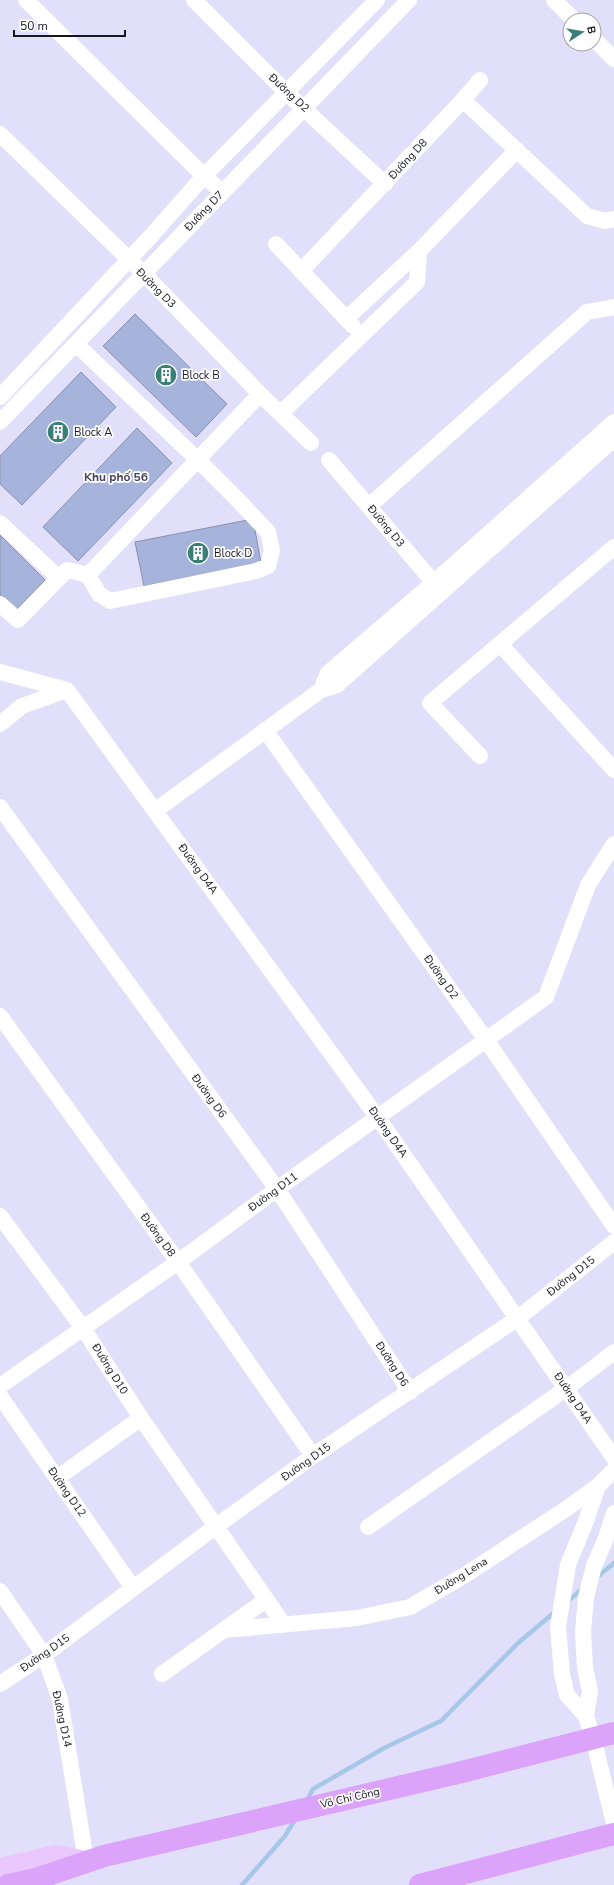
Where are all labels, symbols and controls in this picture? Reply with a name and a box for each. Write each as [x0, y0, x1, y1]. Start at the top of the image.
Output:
scale bar [14, 12, 125, 38]
north arrow [562, 12, 602, 52]
text: 50 m [20, 18, 48, 34]
text: B [583, 25, 599, 35]
street label: Đường D2 [265, 70, 313, 116]
street label: Đường D8 [385, 135, 431, 183]
street label: Đường D7 [180, 188, 227, 235]
street label: Đường D3 [132, 264, 179, 311]
building icon: Block B [153, 362, 179, 388]
place label: Block B [182, 368, 220, 383]
building icon: Block A [45, 419, 71, 445]
place label: Block A [74, 425, 112, 440]
district label: Khu phố 56 [84, 469, 148, 485]
street label: Đường D3 [363, 501, 408, 550]
building icon: Block D [185, 540, 211, 566]
place label: Block D [214, 546, 252, 561]
street label: Đường D4A [174, 840, 221, 897]
street label: Đường D2 [420, 951, 462, 1002]
street label: Đường D6 [187, 1070, 230, 1121]
street label: Đường D4A [364, 1103, 411, 1160]
street label: Đường D11 [245, 1169, 301, 1216]
street label: Đường D8 [136, 1209, 179, 1260]
street label: Đường D15 [543, 1252, 599, 1300]
street label: Đường D6 [371, 1338, 412, 1390]
street label: Đường D10 [88, 1340, 132, 1398]
street label: Đường D4A [550, 1369, 596, 1427]
street label: Đường D15 [277, 1439, 334, 1485]
street label: Đường D12 [44, 1463, 90, 1520]
street label: Đường Lena [431, 1554, 490, 1599]
street label: Đường D15 [16, 1630, 73, 1676]
street label: Đường D14 [48, 1688, 75, 1749]
street label: Võ Chí Công [318, 1784, 381, 1812]

